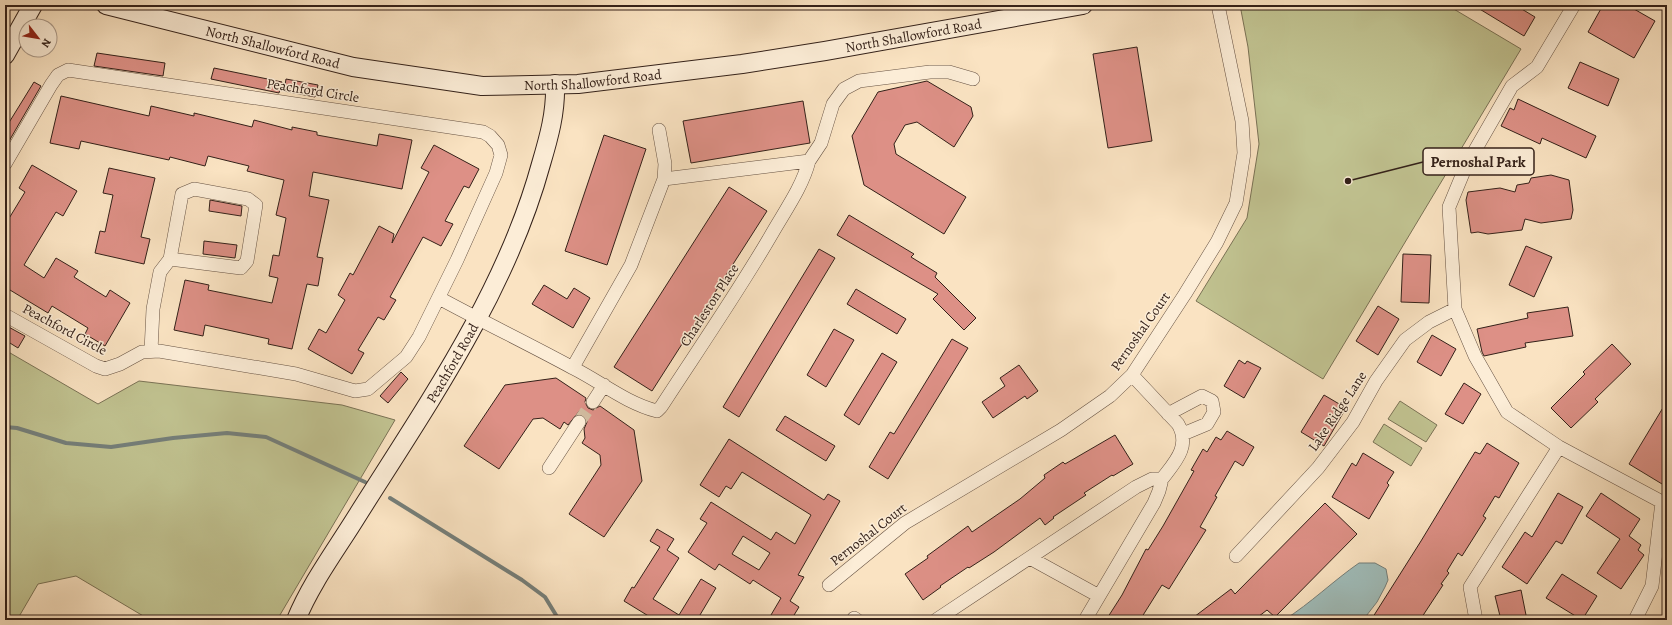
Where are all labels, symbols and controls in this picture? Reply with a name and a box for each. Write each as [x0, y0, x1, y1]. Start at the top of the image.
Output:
street label: North Shallowford Road [844, 14, 983, 57]
north arrow [18, 18, 58, 58]
street label: North Shallowford Road [204, 21, 342, 73]
text: N [38, 36, 55, 50]
street label: North Shallowford Road [524, 65, 663, 95]
street label: Peachford Circle [265, 74, 361, 107]
callout: Pernoshal Park [1423, 148, 1534, 175]
text: Pernoshal Park [1431, 152, 1526, 172]
street label: Charleston Place [676, 260, 743, 350]
street label: Pernoshal Court [1106, 288, 1175, 374]
street label: Peachford Circle [19, 299, 110, 360]
street label: Peachford Road [422, 319, 483, 407]
street label: Lake Ridge Lane [1304, 367, 1371, 455]
street label: Pernoshal Court [826, 498, 911, 570]

